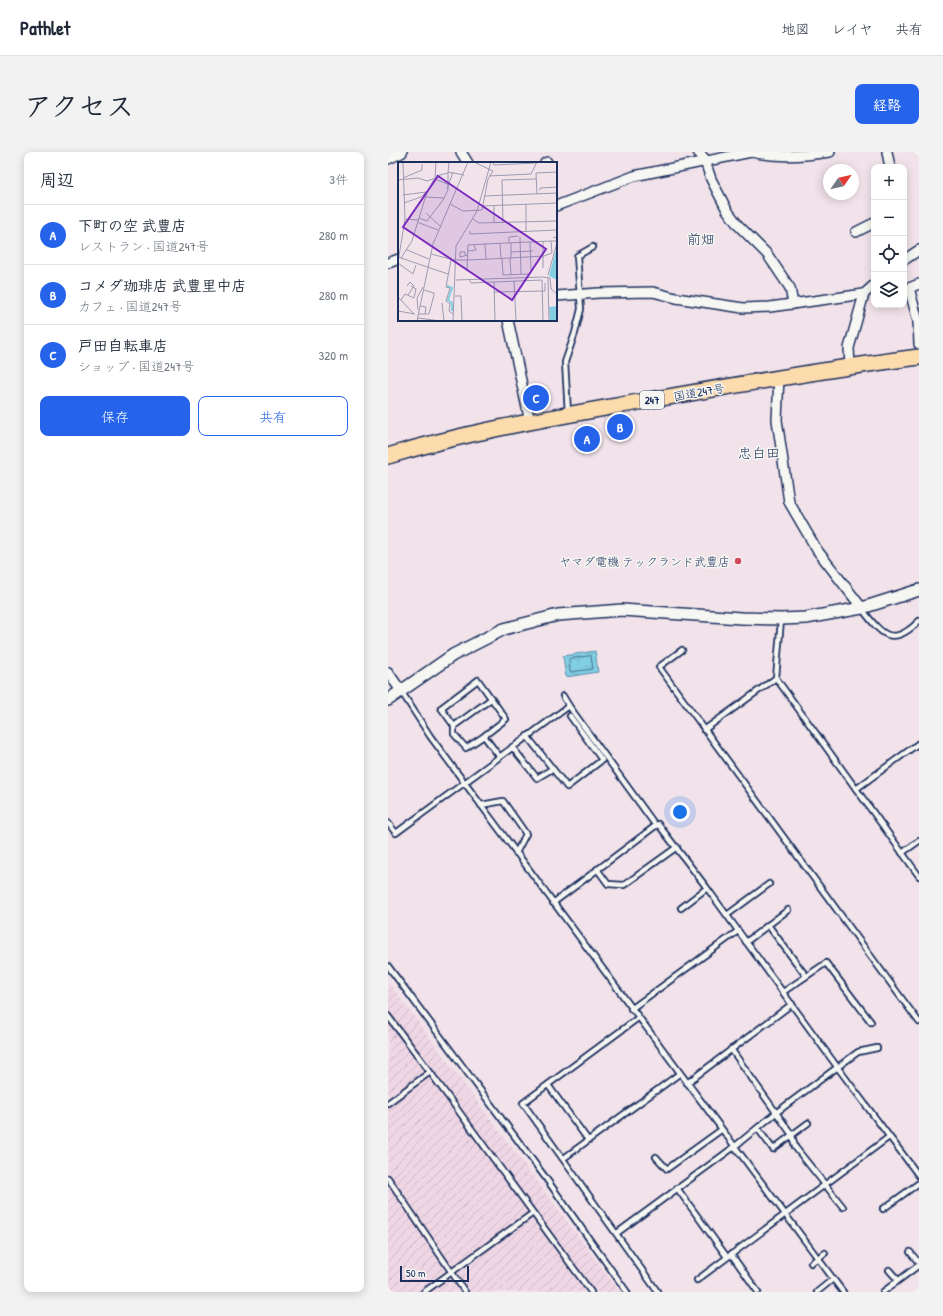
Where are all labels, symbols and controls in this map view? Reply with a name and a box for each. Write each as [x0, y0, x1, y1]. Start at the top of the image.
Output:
text: Pathlet [20, 15, 70, 41]
text: 地図 [782, 19, 810, 38]
text: レイヤ [832, 19, 873, 38]
text: 共有 [895, 19, 923, 38]
button: 経路 [855, 84, 919, 124]
text: アクセス [24, 87, 134, 125]
inset map [398, 162, 557, 321]
north arrow [823, 164, 859, 200]
map controls [871, 164, 907, 308]
button: + [871, 164, 907, 200]
text: 周辺 [40, 168, 74, 191]
text: 3件 [329, 170, 348, 188]
button: − [871, 200, 907, 236]
text: 下町の空 武豊店 [78, 215, 186, 236]
text: A [50, 226, 56, 244]
text: 280 m [319, 226, 348, 244]
district label: 前畑 [687, 229, 715, 248]
button: locate [871, 236, 907, 272]
text: レストラン · 国道247号 [78, 237, 209, 255]
button: layers [871, 272, 907, 308]
text: コメダ珈琲店 武豊里中店 [78, 275, 246, 296]
text: B [50, 286, 56, 304]
text: 280 m [319, 286, 348, 304]
text: カフェ · 国道247号 [78, 297, 182, 315]
text: 戸田自転車店 [78, 335, 168, 356]
text: C [49, 346, 57, 364]
text: 320 m [318, 346, 348, 364]
text: ショップ · 国道247号 [78, 357, 194, 375]
street label: 国道247号 [672, 379, 726, 405]
pin: C [523, 383, 549, 413]
road number: 247 [640, 391, 664, 409]
button: 保存 [40, 396, 190, 436]
button: 共有 [198, 396, 348, 436]
pin: B [607, 412, 633, 442]
pin: A [574, 424, 600, 454]
district label: 忠白田 [738, 443, 780, 462]
place label: ヤマダ電機 テックランド武豊店 [559, 553, 730, 570]
marker: ヤマダ電機 テックランド武豊店 [733, 556, 743, 566]
your location [670, 802, 690, 822]
scale bar [400, 1264, 469, 1283]
text: 50 m [406, 1266, 426, 1280]

